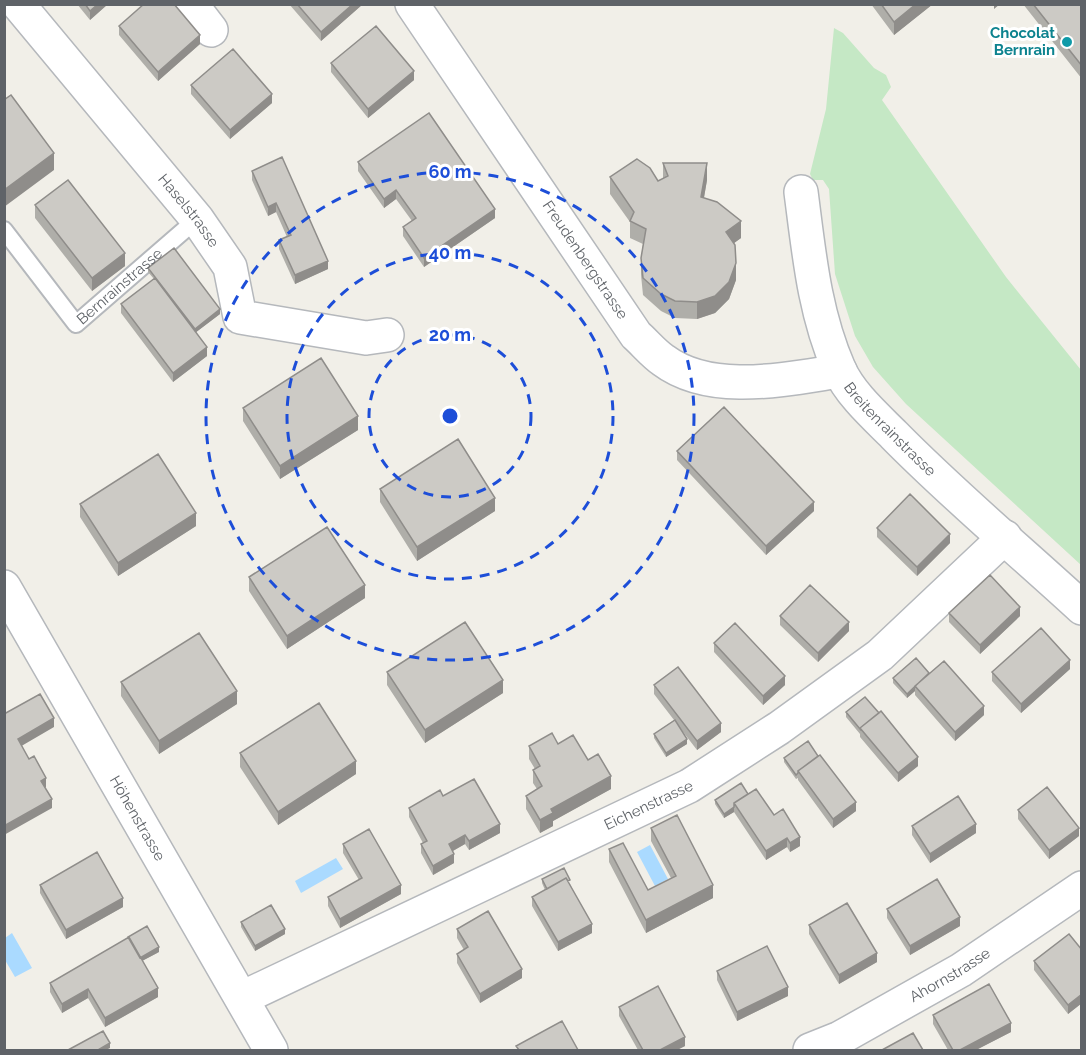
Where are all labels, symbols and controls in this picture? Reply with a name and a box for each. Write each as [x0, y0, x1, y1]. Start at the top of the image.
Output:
place label: Chocolat Bernrain [990, 24, 1055, 59]
marker: Chocolat Bernrain [1060, 35, 1074, 49]
text: 60 m [428, 161, 472, 182]
street label: Haselstrasse [154, 170, 223, 251]
street label: Freudenbergstrasse [539, 197, 632, 323]
text: 40 m [429, 242, 471, 263]
street label: Bernrainstrasse [73, 244, 166, 328]
text: 20 m [429, 324, 471, 345]
street label: Breitenrainstrasse [840, 379, 940, 480]
centre of rings [440, 406, 460, 426]
street label: Höhenstrasse [106, 773, 169, 864]
street label: Eichenstrasse [601, 776, 696, 834]
street label: Ahornstrasse [906, 944, 994, 1006]

